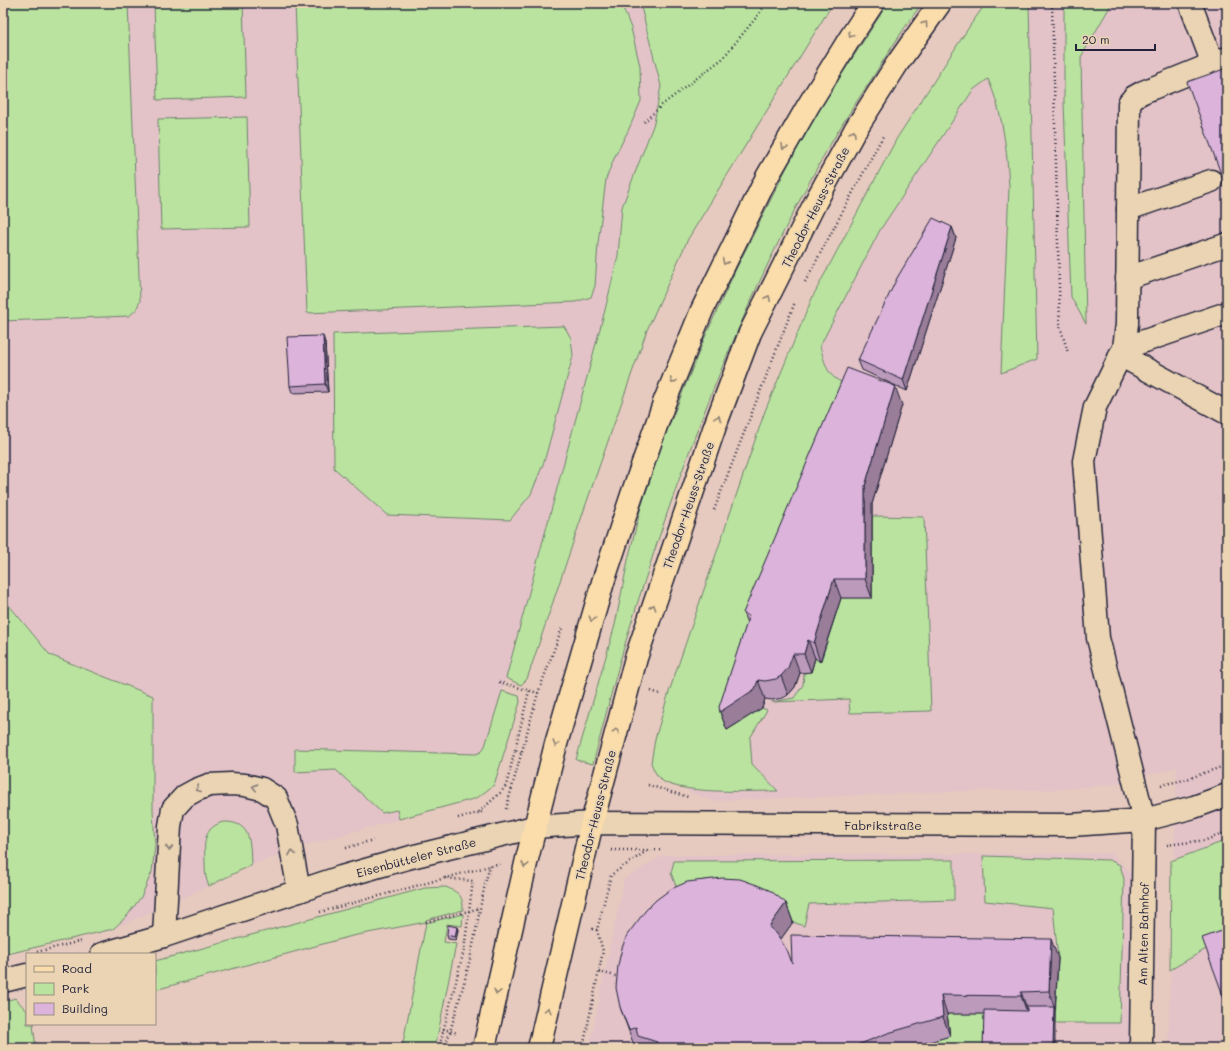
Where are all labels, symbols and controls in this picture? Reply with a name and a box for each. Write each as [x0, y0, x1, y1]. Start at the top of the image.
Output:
one-way arrow [920, 22, 927, 29]
scale bar [1076, 26, 1155, 52]
one-way arrow [849, 31, 856, 38]
text: 20 m [1082, 31, 1110, 47]
one-way arrow [849, 130, 856, 137]
one-way arrow [782, 143, 789, 150]
street label: Theodor-Heuss-Straße [778, 144, 852, 270]
one-way arrow [722, 258, 730, 265]
one-way arrow [763, 295, 771, 302]
one-way arrow [670, 378, 678, 385]
one-way arrow [714, 414, 722, 421]
street label: Theodor-Heuss-Straße [659, 439, 717, 571]
one-way arrow [648, 603, 657, 610]
one-way arrow [588, 615, 597, 622]
one-way arrow [611, 728, 620, 735]
one-way arrow [552, 740, 561, 747]
street label: Theodor-Heuss-Straße [571, 748, 619, 882]
one-way arrow [251, 783, 258, 791]
one-way arrow [195, 785, 202, 793]
street label: Fabrikstraße [844, 817, 922, 833]
street label: Eisenbütteler Straße [354, 833, 478, 881]
one-way arrow [164, 845, 173, 851]
one-way arrow [288, 850, 297, 856]
one-way arrow [522, 862, 530, 869]
street label: Am Alten Bahnhof [1134, 882, 1152, 986]
legend [26, 953, 156, 1025]
text: Road [62, 960, 92, 976]
text: Park [62, 980, 89, 996]
one-way arrow [493, 989, 501, 995]
text: Building [62, 1000, 108, 1016]
one-way arrow [543, 1007, 552, 1014]

